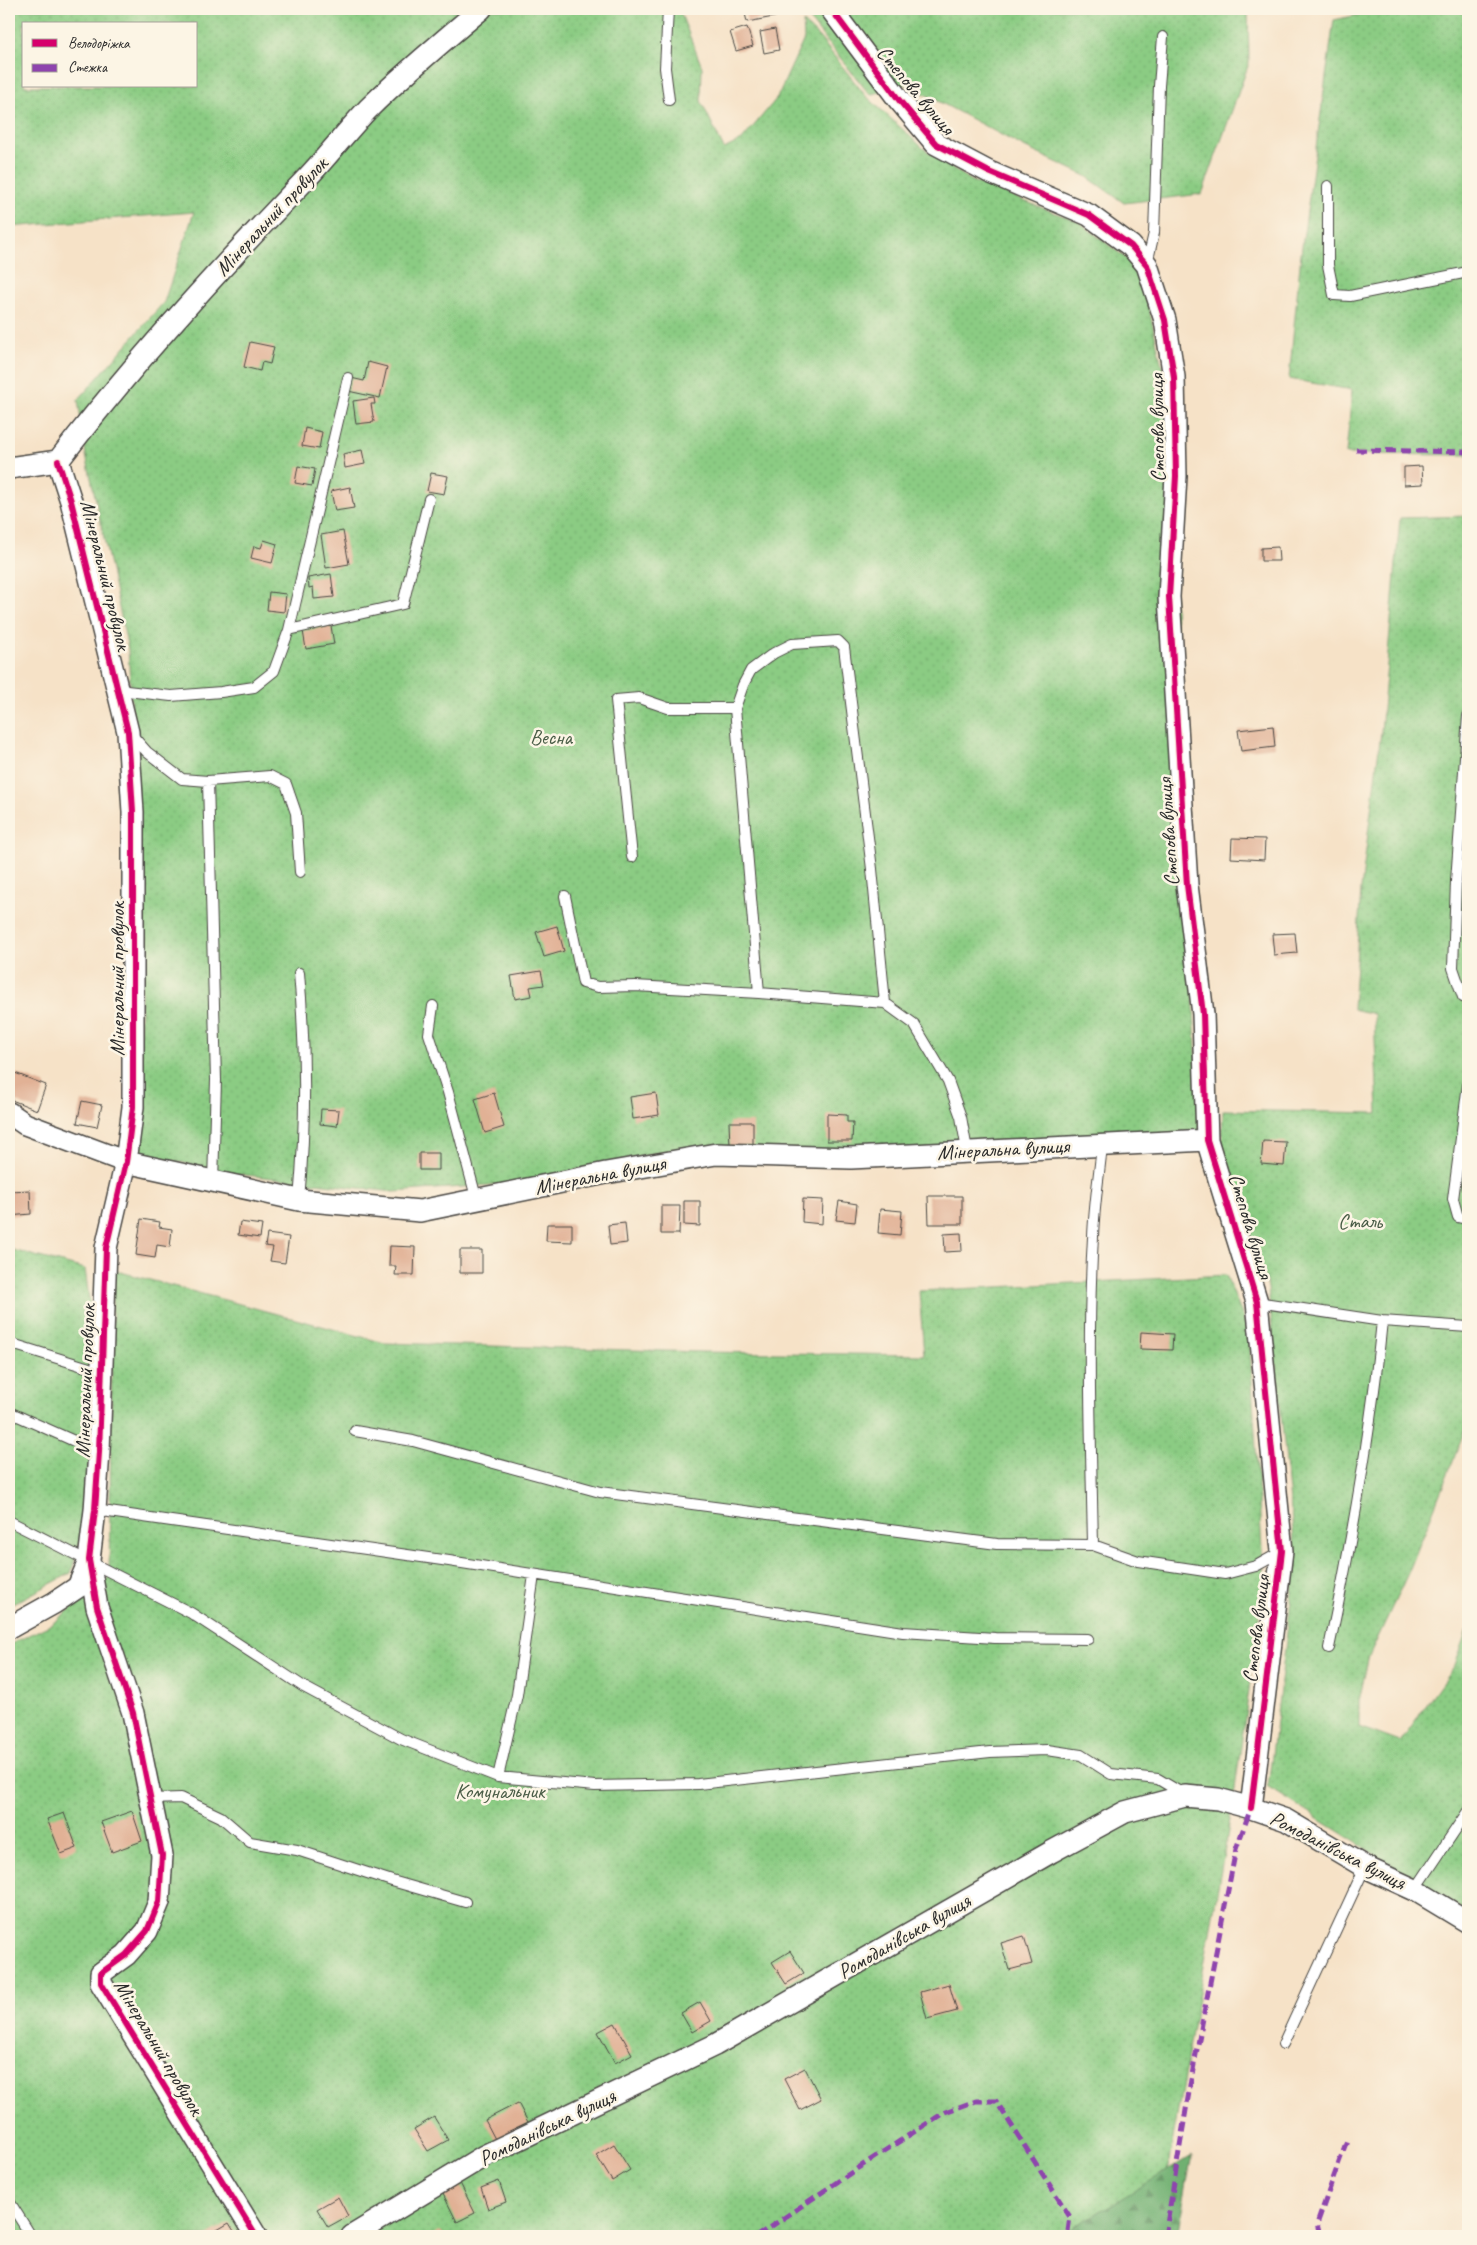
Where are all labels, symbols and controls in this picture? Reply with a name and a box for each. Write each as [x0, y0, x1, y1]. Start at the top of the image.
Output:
legend [22, 22, 198, 88]
text: Велодоріжка [68, 34, 131, 53]
street label: Степова вулиця [871, 40, 962, 141]
text: Стежка [68, 58, 108, 77]
street label: Мінеральний провулок [209, 149, 335, 281]
street label: Степова вулиця [1143, 372, 1171, 482]
street label: Мінеральний провулок [75, 497, 138, 655]
park label: Весна [530, 724, 574, 750]
street label: Степова вулиця [1151, 775, 1185, 887]
street label: Мінеральний провулок [104, 900, 130, 1056]
street label: Мінеральна вулиця [936, 1132, 1071, 1165]
street label: Мінеральна вулиця [533, 1149, 669, 1200]
street label: Степова вулиця [1223, 1170, 1280, 1283]
park label: Сталь [1338, 1208, 1384, 1234]
street label: Мінеральний провулок [69, 1301, 101, 1458]
street label: Степова вулиця [1236, 1572, 1276, 1684]
park label: Комунальник [455, 1778, 546, 1804]
street label: Ромоданівська вулиця [1266, 1805, 1411, 1896]
street label: Ромоданівська вулиця [833, 1887, 976, 1984]
street label: Мінеральний провулок [108, 1974, 211, 2122]
street label: Ромоданівська вулиця [474, 2082, 621, 2171]

